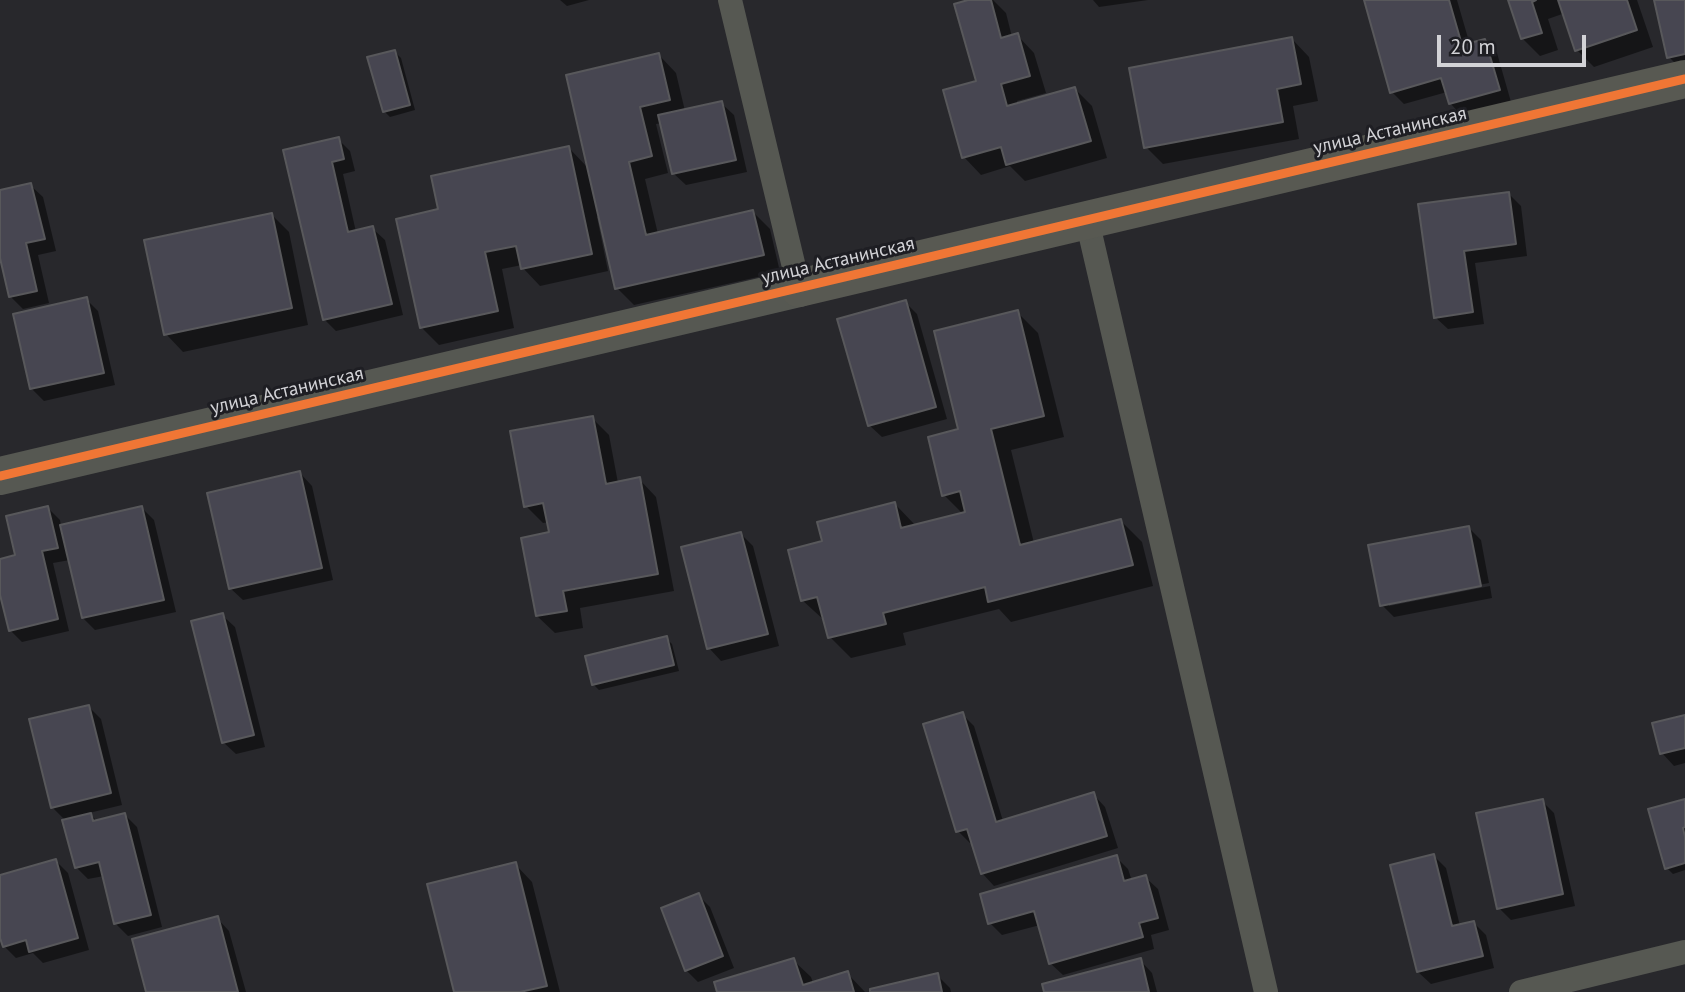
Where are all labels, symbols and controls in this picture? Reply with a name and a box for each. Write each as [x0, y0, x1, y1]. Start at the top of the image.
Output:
scale bar [1440, 21, 1589, 65]
text: 20 m [1450, 33, 1496, 60]
street label: улица Астанинская [1311, 102, 1469, 160]
street label: улица Астанинская [759, 232, 917, 290]
street label: улица Астанинская [208, 362, 366, 420]

